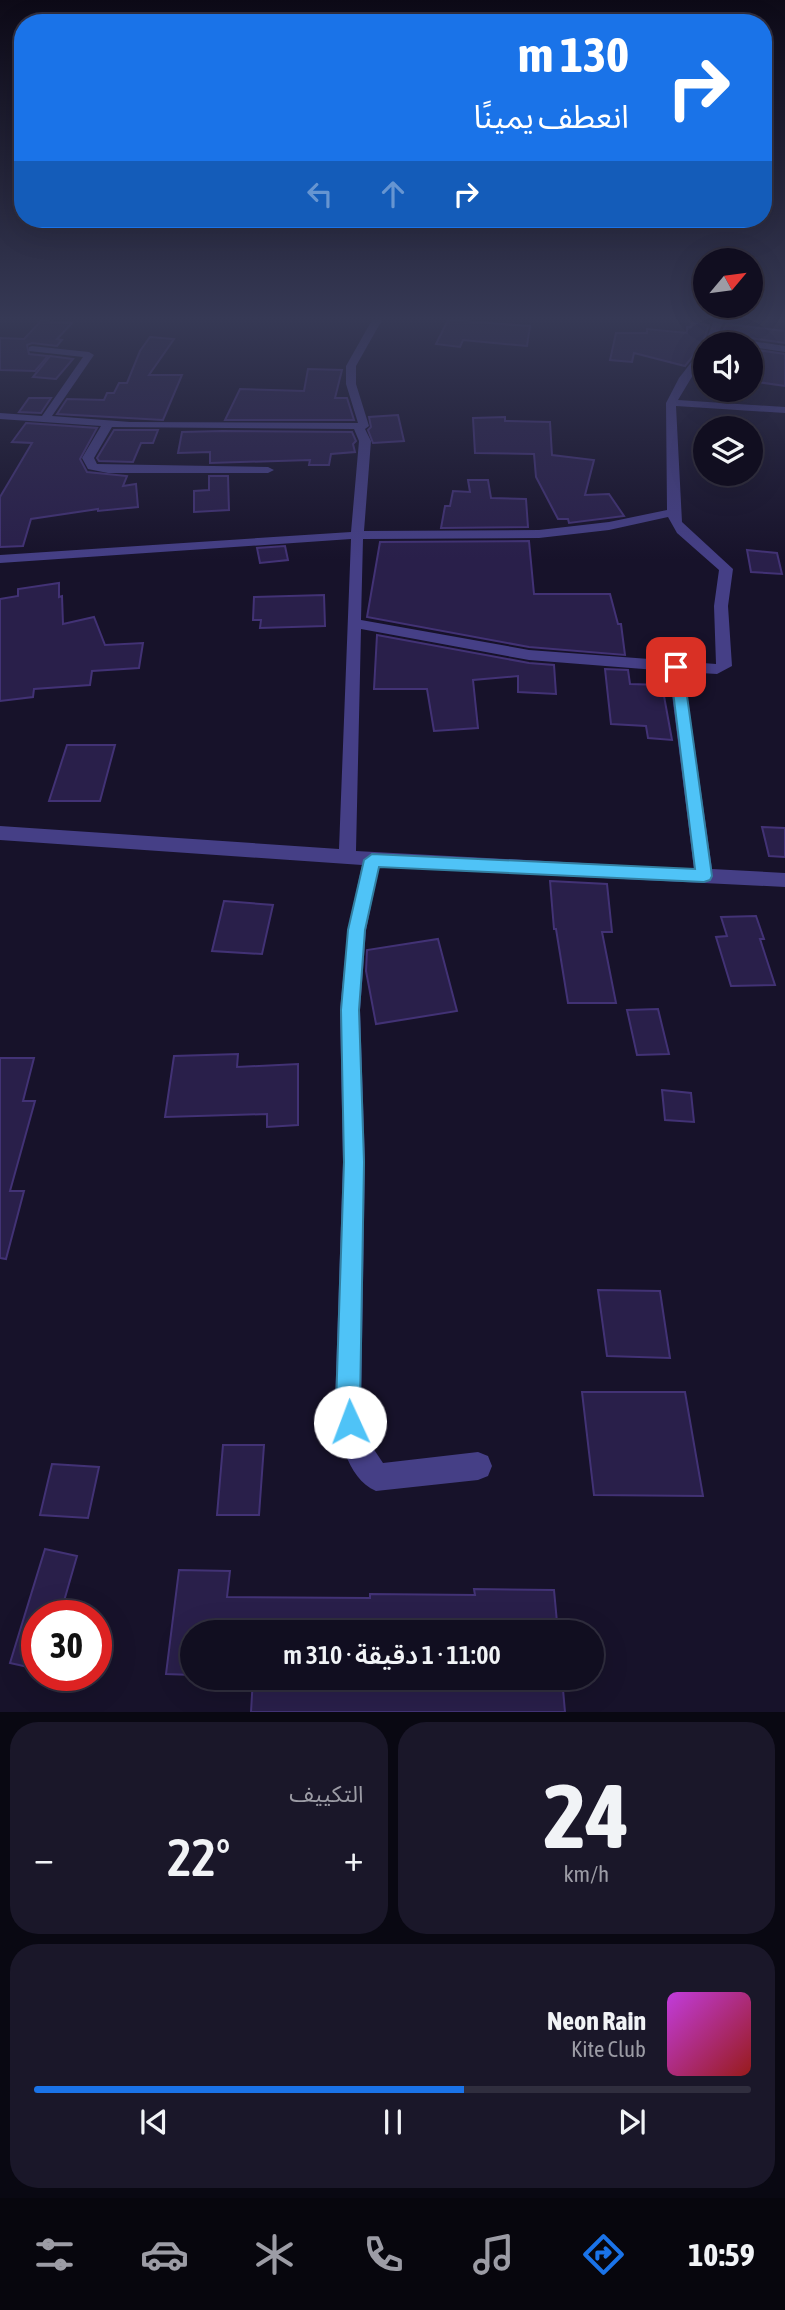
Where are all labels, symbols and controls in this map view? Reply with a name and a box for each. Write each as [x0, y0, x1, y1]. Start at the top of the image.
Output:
text: 130 m [518, 26, 629, 82]
icon: right [653, 42, 744, 133]
text: انعطف يمينًا [474, 98, 629, 135]
icon: left [301, 175, 339, 213]
icon: ahead [374, 175, 412, 213]
icon: right [447, 175, 485, 213]
north arrow [693, 248, 763, 318]
map controls [693, 248, 763, 486]
button: sound [693, 332, 763, 402]
button: layers [693, 416, 763, 486]
pin [646, 637, 706, 697]
icon: arrive [657, 648, 695, 686]
position arrow [313, 1385, 387, 1459]
speed limit sign: 30 [21, 1600, 112, 1691]
text: 11:00 · 1 دقيقة · 310 m [283, 1640, 501, 1670]
text: 24 [543, 1763, 629, 1867]
text: التكييف [289, 1781, 364, 1807]
text: 22° [167, 1827, 230, 1887]
text: − [34, 1836, 54, 1879]
text: + [344, 1836, 363, 1879]
text: km/h [563, 1861, 609, 1887]
text: Neon Rain [547, 2006, 646, 2036]
text: Kite Club [571, 2036, 646, 2062]
icon: previous [135, 2103, 173, 2141]
icon: pause [374, 2103, 412, 2141]
icon: next [613, 2103, 651, 2141]
icon: filters [30, 2230, 79, 2279]
icon: car [140, 2230, 189, 2279]
icon: climate [250, 2230, 299, 2279]
icon: phone [359, 2230, 408, 2279]
icon: music [469, 2230, 518, 2279]
icon: directions [579, 2230, 628, 2279]
text: 10:59 [688, 2236, 755, 2273]

